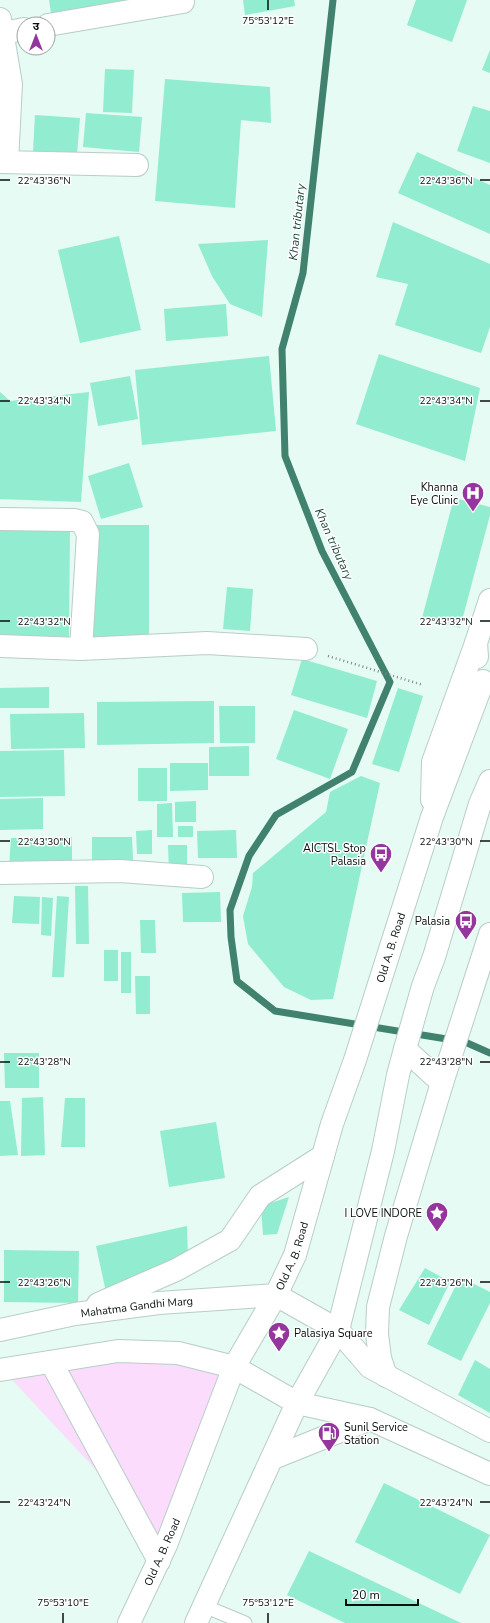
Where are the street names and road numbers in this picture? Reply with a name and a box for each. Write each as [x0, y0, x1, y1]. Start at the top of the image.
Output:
street label: Old A. B. Road [373, 911, 409, 985]
street label: Old A. B. Road [272, 1220, 312, 1293]
street label: Mahatma Gandhi Marg [80, 1294, 194, 1321]
street label: Old A. B. Road [141, 1516, 184, 1588]

